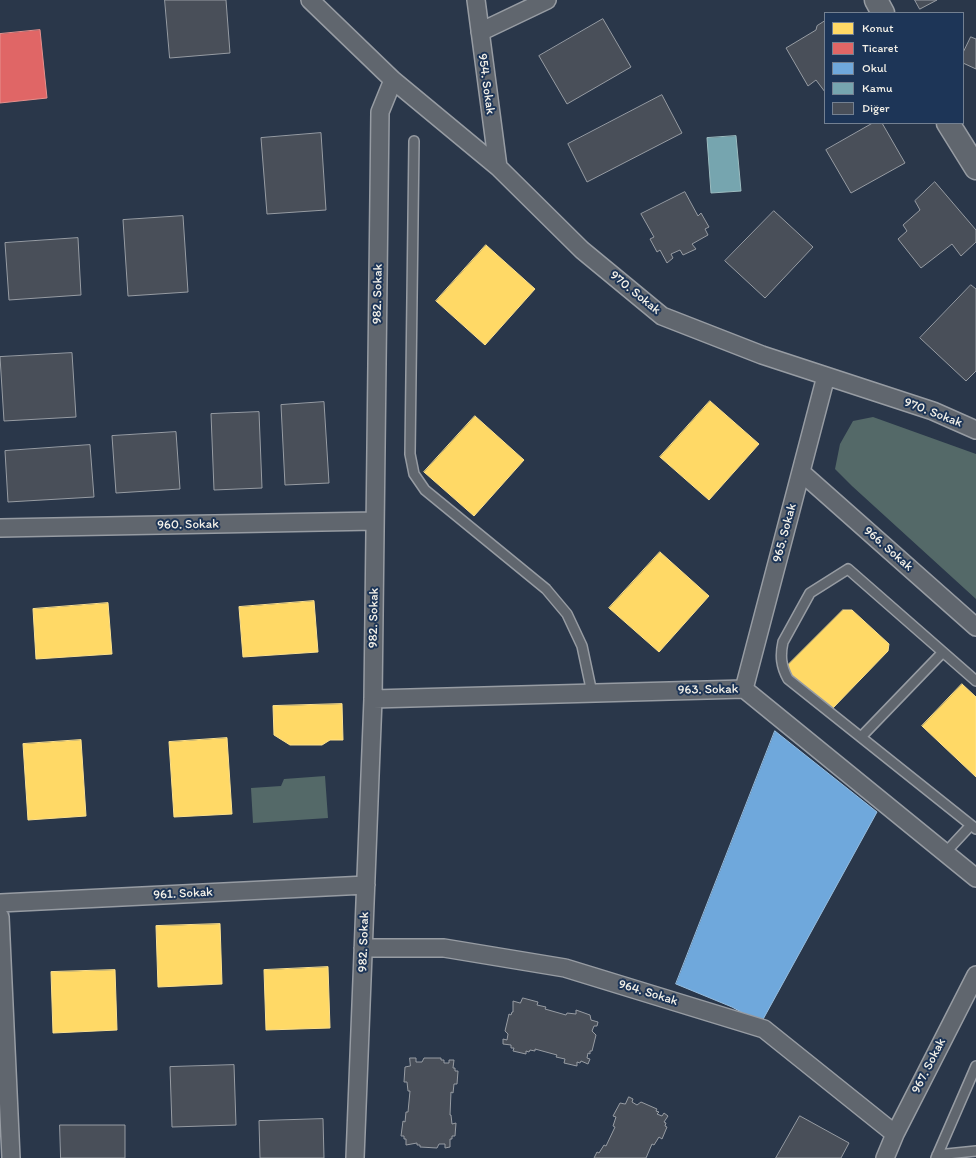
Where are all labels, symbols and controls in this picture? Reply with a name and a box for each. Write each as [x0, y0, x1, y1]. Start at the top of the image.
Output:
legend [824, 12, 964, 124]
text: Konut [862, 21, 894, 35]
text: Ticaret [862, 41, 898, 55]
street label: 954. Sokak [474, 53, 498, 115]
text: Okul [862, 61, 887, 75]
text: Kamu [862, 81, 893, 95]
text: Diğer [862, 101, 890, 115]
street label: 982. Sokak [370, 264, 386, 324]
street label: 970. Sokak [606, 268, 664, 318]
street label: 970. Sokak [902, 395, 964, 431]
street label: 965. Sokak [770, 502, 800, 564]
street label: 960. Sokak [157, 517, 219, 533]
street label: 966. Sokak [860, 523, 916, 575]
street label: 982. Sokak [366, 588, 382, 648]
street label: 963. Sokak [678, 682, 738, 698]
street label: 961. Sokak [153, 885, 213, 903]
street label: 982. Sokak [355, 911, 373, 973]
street label: 964. Sokak [616, 977, 680, 1009]
street label: 967. Sokak [908, 1036, 950, 1096]

